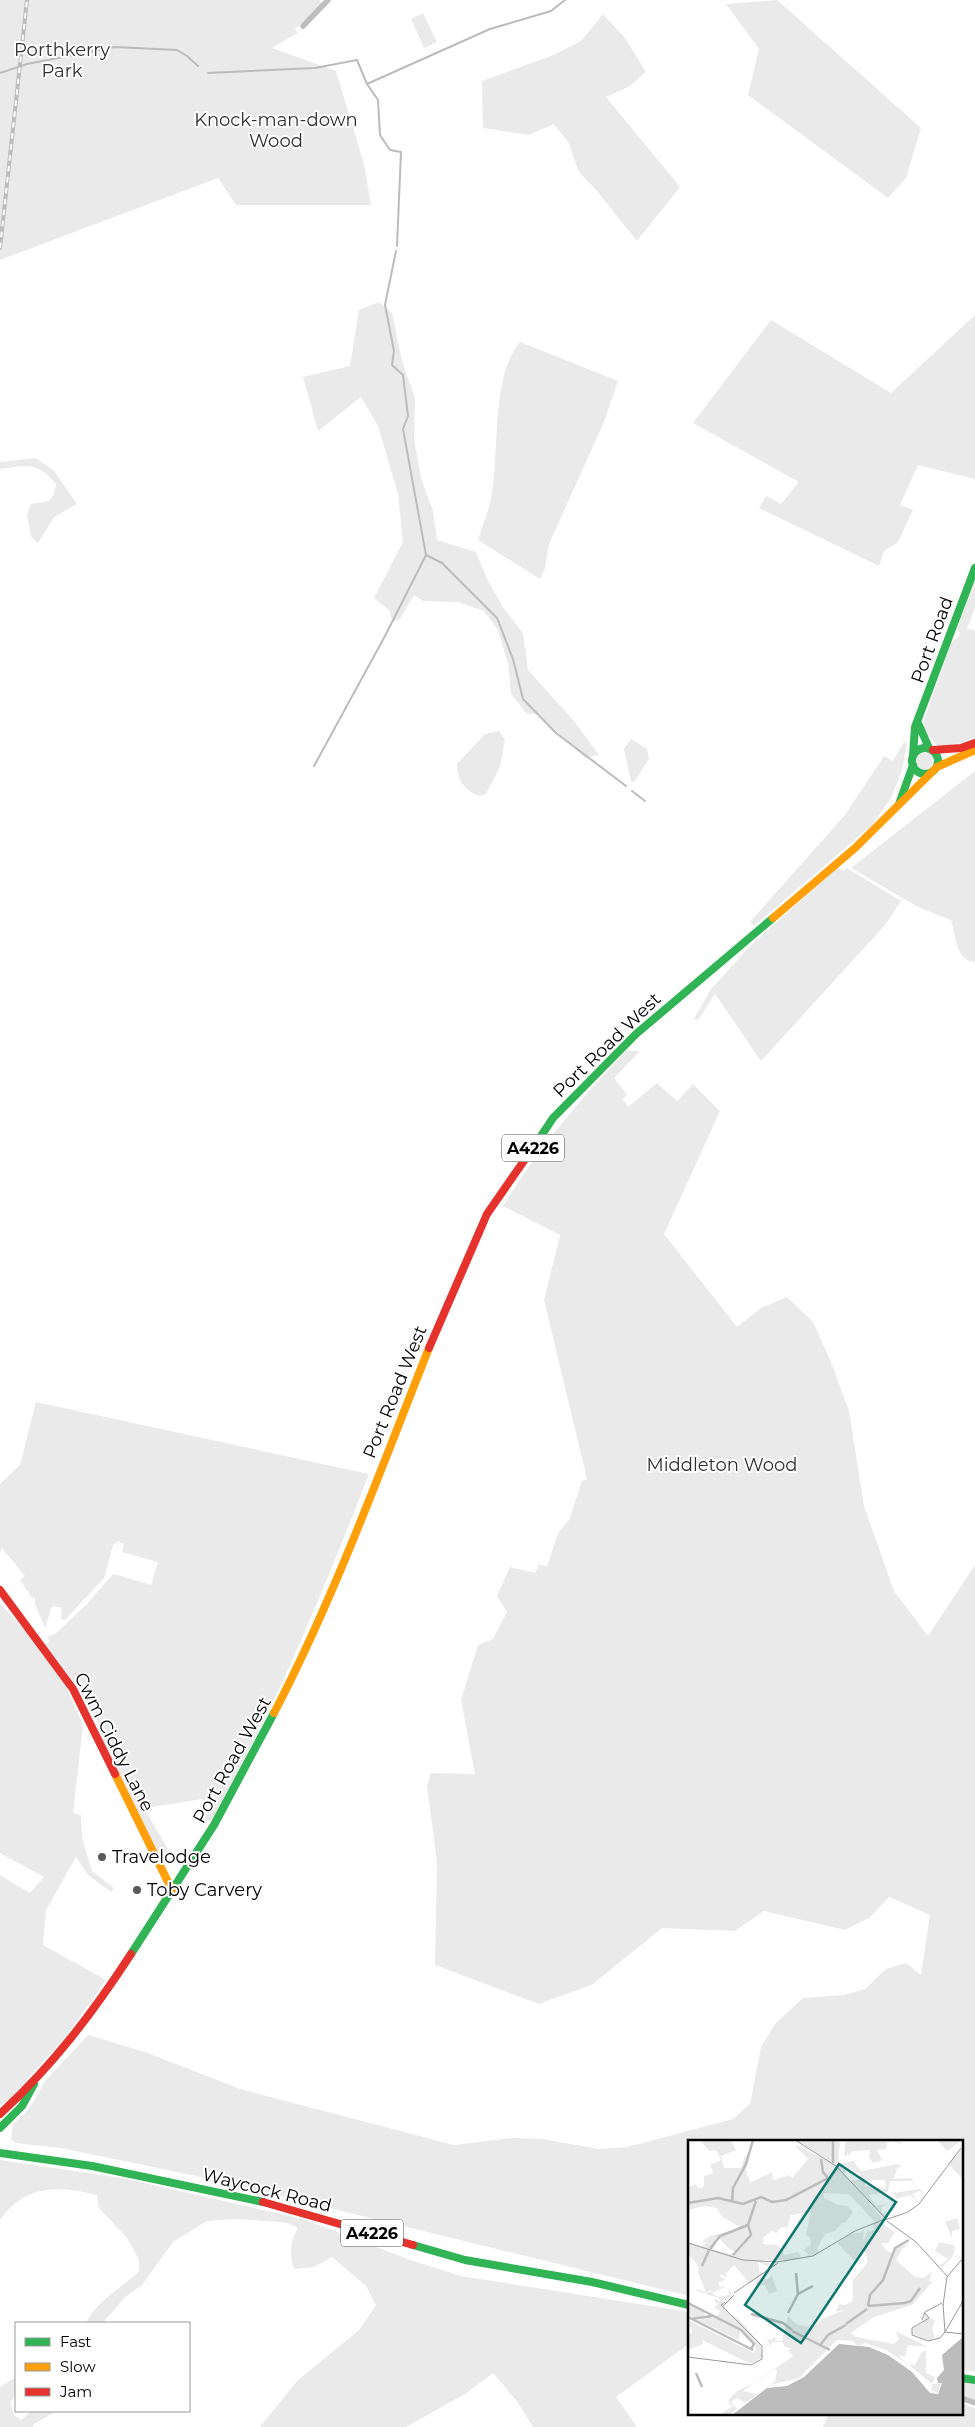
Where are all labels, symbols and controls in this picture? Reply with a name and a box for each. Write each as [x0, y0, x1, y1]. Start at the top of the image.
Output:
park label: Porthkerry Park [14, 39, 110, 82]
park label: Knock-man-down Wood [194, 109, 358, 152]
street label: Port Road [906, 594, 958, 686]
street label: Port Road West [549, 988, 665, 1102]
road number: A4226 [502, 1134, 564, 1162]
street label: Port Road West [358, 1322, 432, 1462]
park label: Middleton Wood [646, 1454, 798, 1476]
street label: Cwm Ciddy Lane [69, 1669, 159, 1815]
street label: Port Road West [188, 1693, 276, 1827]
place label: Travelodge [112, 1846, 211, 1868]
marker: Travelodge [96, 1851, 108, 1863]
place label: Toby Carvery [147, 1879, 262, 1901]
marker: Toby Carvery [131, 1884, 143, 1896]
inset map [688, 2140, 962, 2414]
street label: Waycock Road [200, 2163, 334, 2217]
road number: A4226 [341, 2220, 403, 2246]
legend [15, 2322, 190, 2412]
text: Fast [60, 2332, 91, 2351]
text: Slow [60, 2357, 96, 2376]
text: Jam [59, 2382, 92, 2401]

